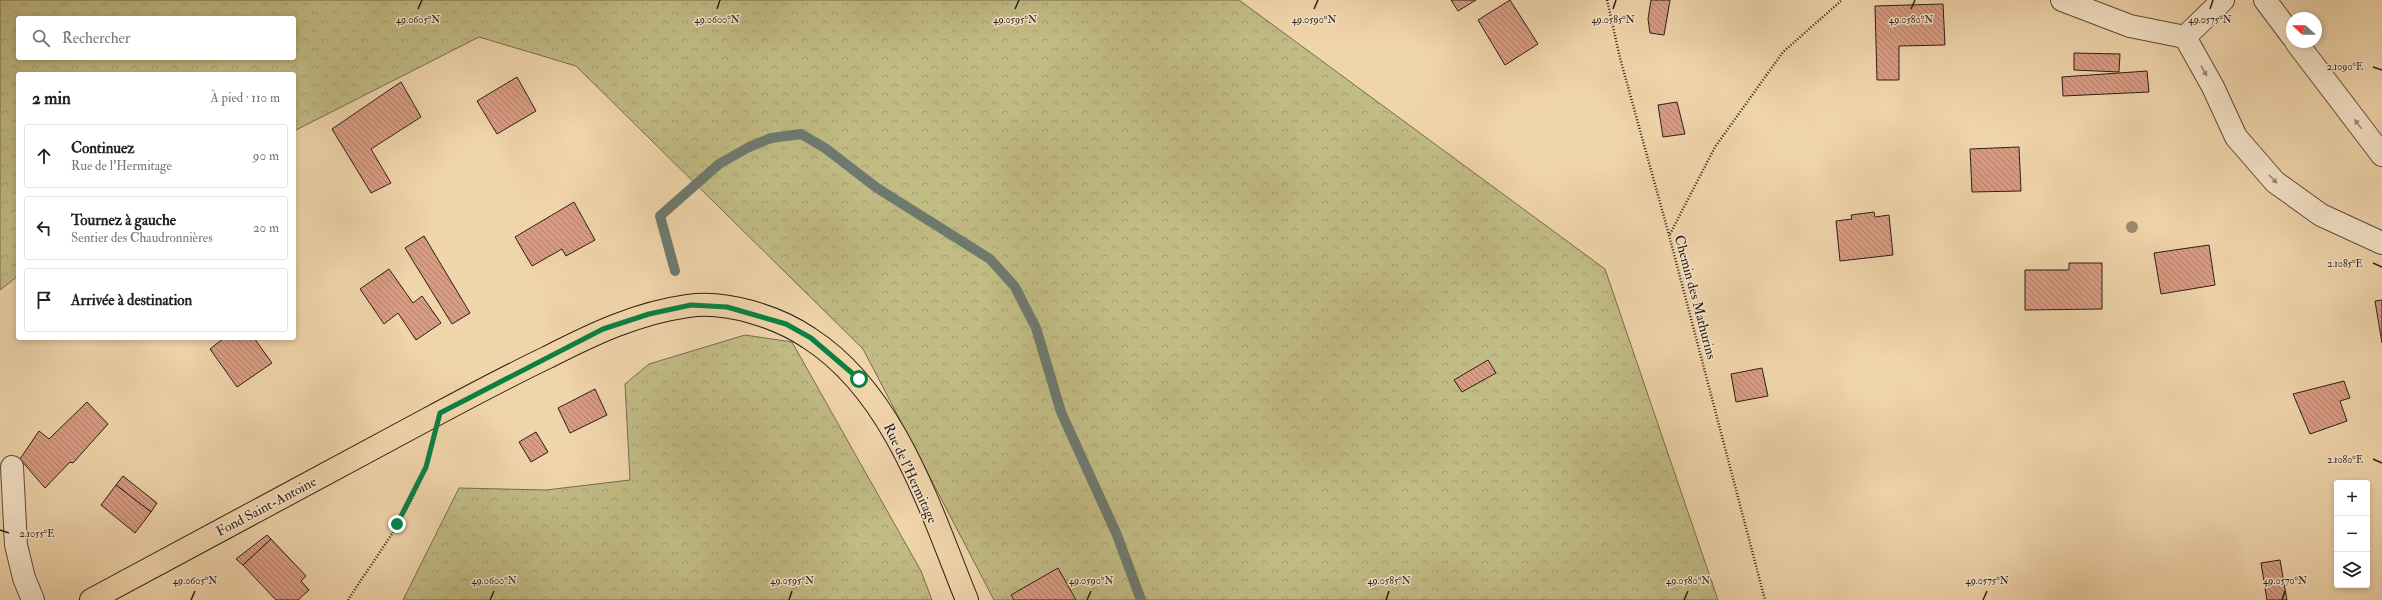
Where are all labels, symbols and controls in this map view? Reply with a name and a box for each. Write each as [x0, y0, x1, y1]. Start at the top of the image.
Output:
north arrow [2286, 12, 2322, 48]
text: 49.0605°N [396, 14, 440, 26]
text: 49.0600°N [694, 14, 740, 26]
text: 49.0595°N [993, 14, 1037, 26]
text: 49.0590°N [1292, 14, 1336, 26]
text: 49.0585°N [1591, 14, 1635, 26]
text: 49.0580°N [1889, 14, 1933, 26]
text: 49.0575°N [2188, 14, 2232, 26]
search box [16, 16, 296, 60]
icon: search [30, 27, 52, 49]
text: Rechercher [62, 29, 130, 48]
text: 2.1090°E [2327, 61, 2363, 73]
one-way arrow [2200, 65, 2207, 77]
text: 2 min [32, 88, 71, 109]
text: À pied · 110 m [211, 90, 280, 106]
one-way arrow [2355, 119, 2363, 129]
text: Continuez [71, 139, 135, 158]
icon: ahead [33, 145, 55, 167]
text: 90 m [253, 148, 279, 164]
text: Rue de l'Hermitage [71, 158, 172, 174]
one-way arrow [2268, 174, 2278, 184]
text: Tournez à gauche [71, 211, 176, 230]
icon: left [33, 217, 55, 239]
text: 20 m [253, 220, 279, 236]
text: Sentier des Chaudronnières [71, 230, 213, 246]
street label: Chemin des Mathurins [1671, 233, 1720, 361]
text: 2.1085°E [2327, 258, 2363, 270]
icon: arrive [33, 289, 55, 311]
text: Arrivée à destination [71, 291, 192, 310]
route start [850, 370, 868, 388]
street label: Rue de l'Hermitage [880, 420, 941, 526]
text: 2.1080°E [2327, 454, 2363, 466]
street label: Fond Saint-Antoine [213, 473, 319, 540]
map controls [2334, 480, 2370, 588]
button: + [2334, 480, 2370, 516]
route end [388, 515, 406, 533]
button: − [2334, 516, 2370, 552]
text: 2.1055°E [19, 528, 55, 540]
button: layers [2334, 552, 2370, 588]
text: 49.0605°N [173, 575, 217, 587]
text: 49.0600°N [471, 575, 517, 587]
text: 49.0595°N [770, 575, 814, 587]
text: 49.0590°N [1069, 575, 1113, 587]
text: 49.0585°N [1367, 575, 1411, 587]
text: 49.0580°N [1666, 575, 1710, 587]
text: 49.0575°N [1965, 575, 2009, 587]
text: 49.0570°N [2263, 575, 2307, 587]

